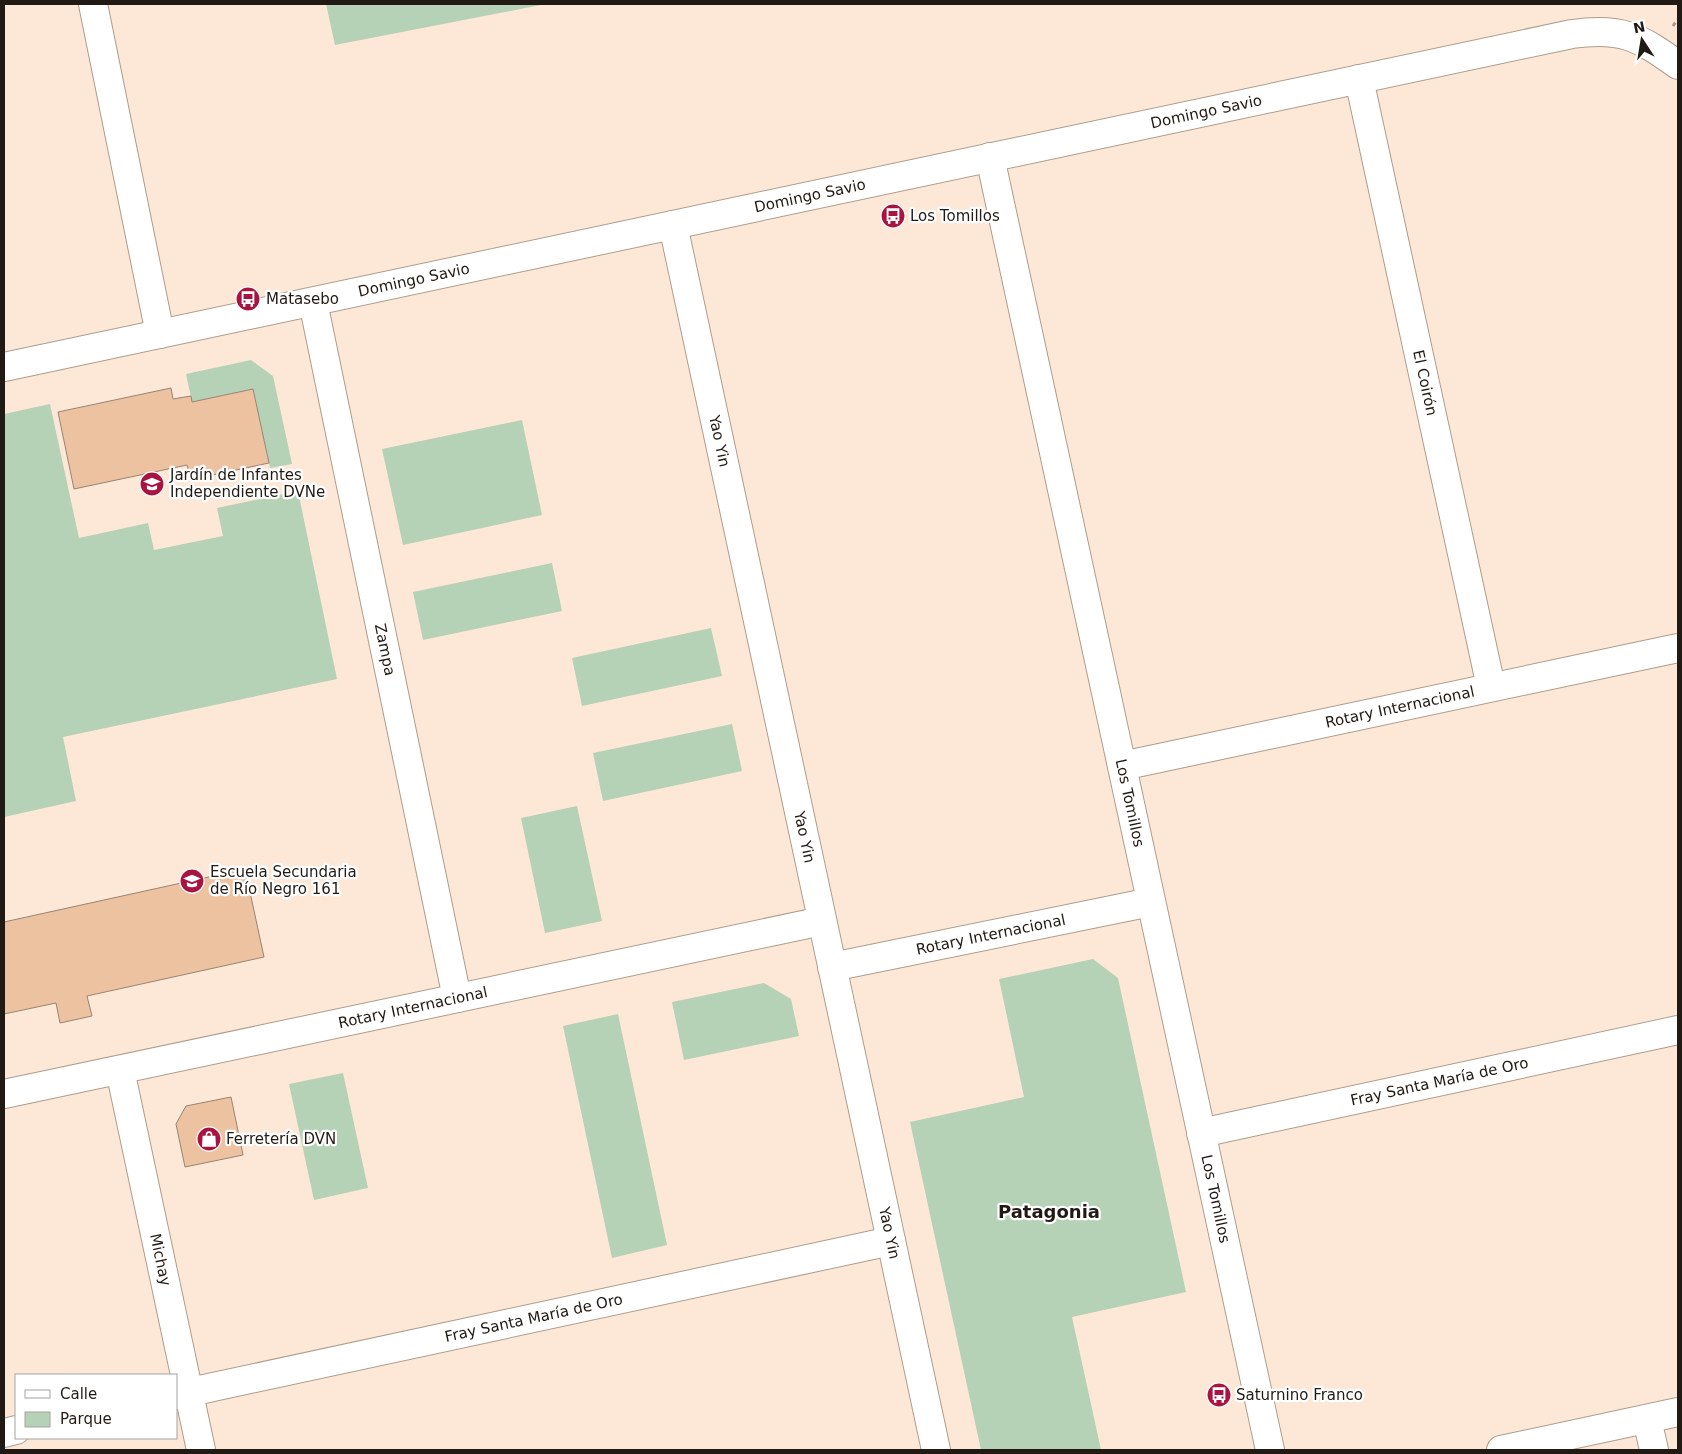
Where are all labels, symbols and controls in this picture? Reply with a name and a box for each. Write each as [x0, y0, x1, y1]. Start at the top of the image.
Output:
north arrow [1617, 15, 1667, 65]
text: N [1632, 18, 1647, 36]
street label: Domingo Savio [1149, 91, 1264, 132]
street label: Domingo Savio [753, 175, 867, 216]
bus stop icon: Los Tomillos [880, 203, 906, 229]
place label: Los Tomillos [910, 207, 1000, 225]
street label: Domingo Savio [356, 259, 471, 301]
bus stop icon: Matasebo [235, 286, 261, 312]
place label: Matasebo [266, 290, 339, 308]
street label: El Coirón [1409, 348, 1441, 417]
street label: Yao Yin [705, 412, 734, 469]
place label: Jardín de Infantes Independiente DVNe [169, 466, 325, 501]
school or university icon: Jardín de Infantes Independiente DVNe [139, 471, 165, 497]
street label: Zampa [371, 622, 399, 677]
street label: Rotary Internacional [1324, 682, 1476, 732]
street label: Los Tomillos [1112, 757, 1148, 849]
street label: Yao Yin [790, 808, 819, 865]
place label: Escuela Secundaria de Río Negro 161 [210, 863, 357, 898]
school or university icon: Escuela Secundaria de Río Negro 161 [179, 868, 205, 894]
street label: Rotary Internacional [914, 911, 1067, 959]
street label: Rotary Internacional [337, 983, 489, 1032]
street label: Fray Santa María de Oro [1349, 1054, 1530, 1109]
shop icon: Ferretería DVN [196, 1126, 222, 1152]
place label: Ferretería DVN [226, 1130, 336, 1148]
street label: Los Tomillos [1197, 1153, 1234, 1245]
district label: Patagonia [998, 1201, 1100, 1222]
street label: Yao Yin [875, 1204, 904, 1261]
street label: Michay [146, 1232, 175, 1288]
street label: Fray Santa María de Oro [443, 1290, 624, 1346]
legend [15, 1374, 178, 1439]
bus stop icon: Saturnino Franco [1206, 1382, 1232, 1408]
text: Calle [60, 1385, 97, 1403]
place label: Saturnino Franco [1236, 1386, 1363, 1404]
text: Parque [60, 1410, 112, 1428]

